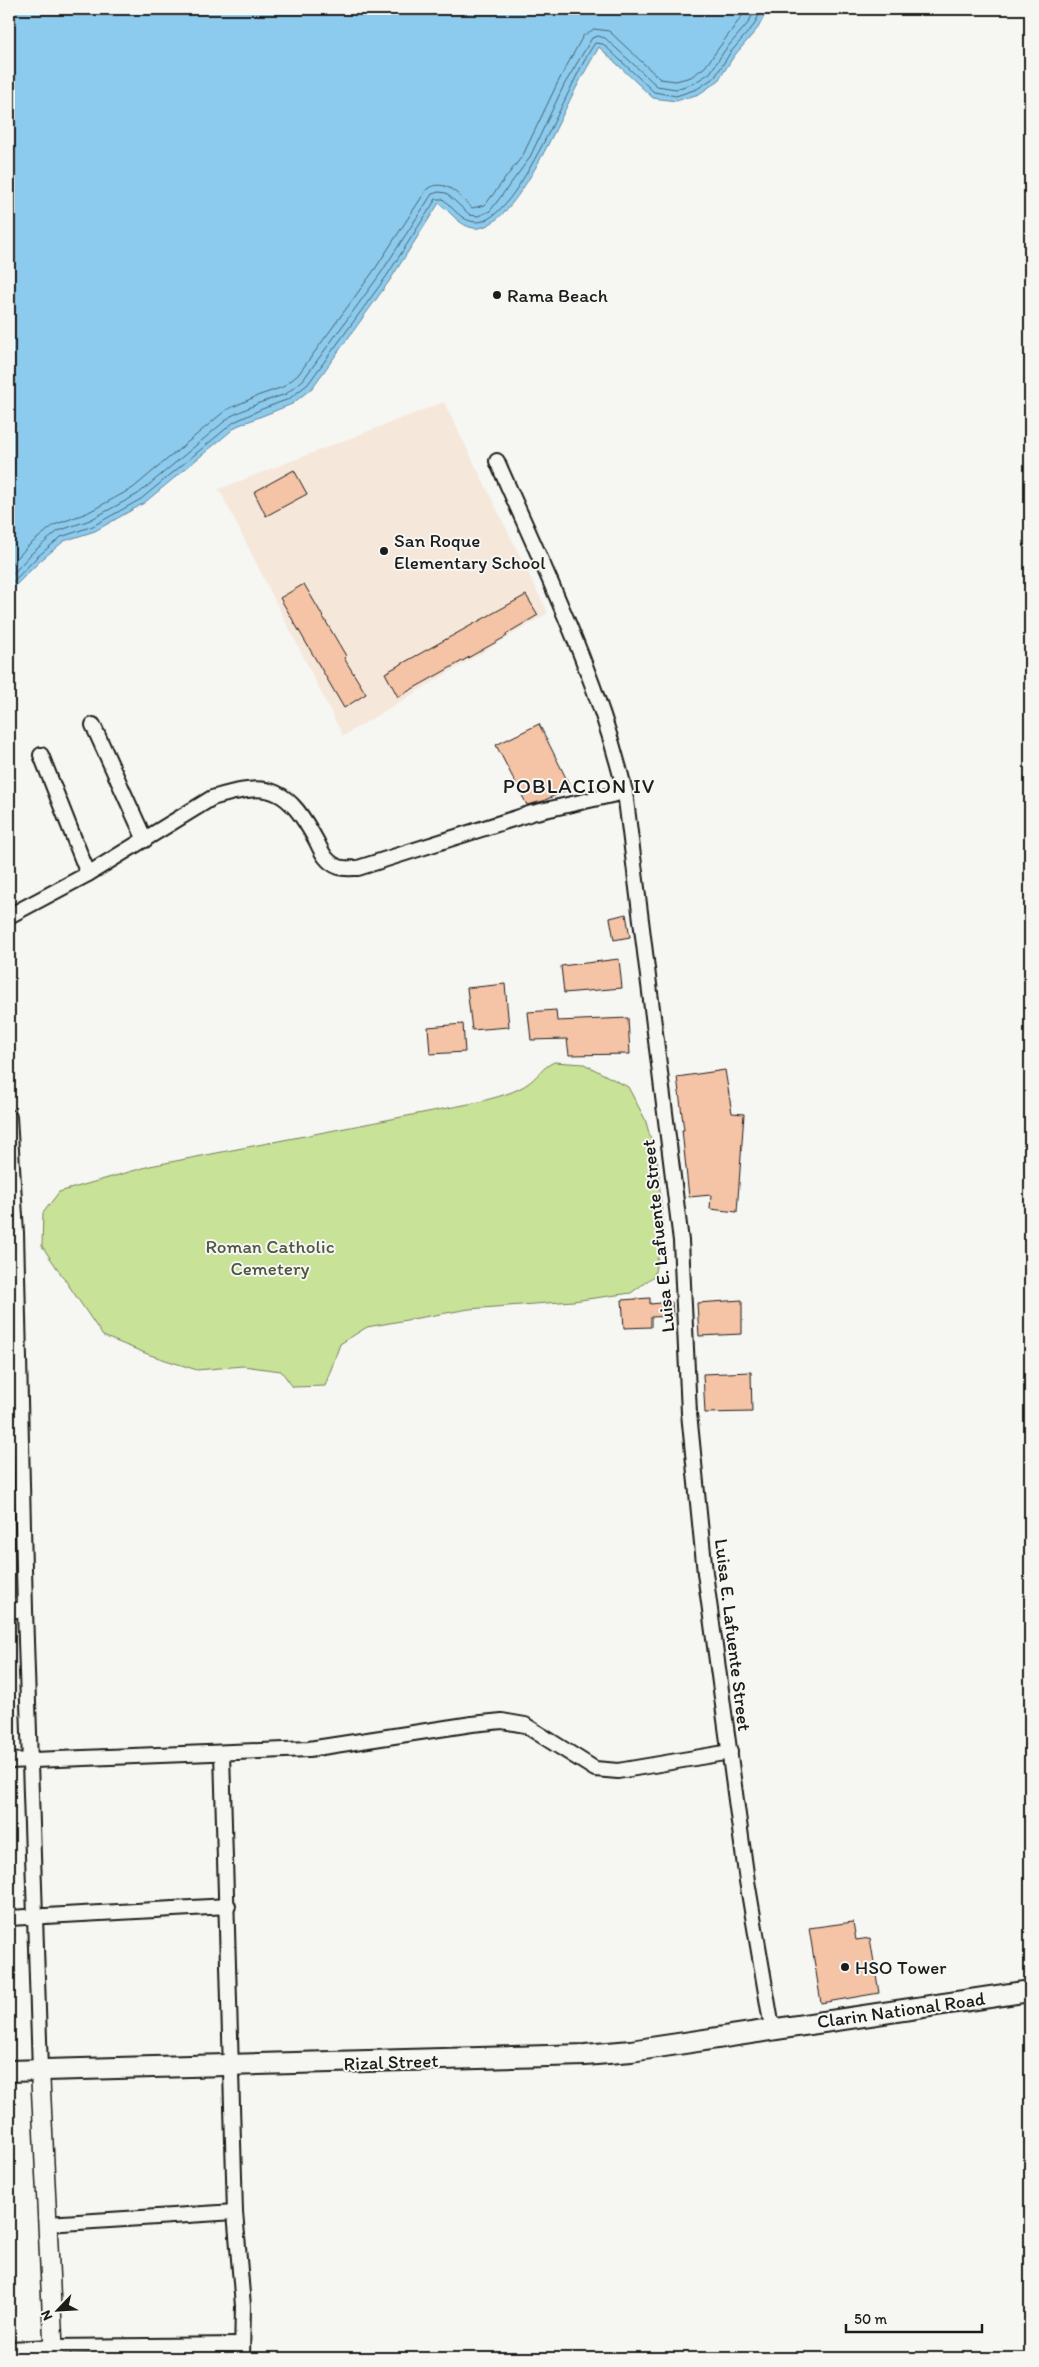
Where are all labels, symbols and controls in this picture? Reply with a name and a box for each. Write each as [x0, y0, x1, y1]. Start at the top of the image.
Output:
place label: Rama Beach [507, 284, 608, 307]
marker: Rama Beach [491, 289, 503, 301]
place label: San Roque Elementary School [394, 529, 546, 574]
marker: San Roque Elementary School [378, 545, 390, 557]
district label: POBLACION IV [503, 773, 655, 798]
street label: Luisa E. Lafuente Street [636, 1138, 680, 1334]
park label: Roman Catholic Cemetery [205, 1235, 335, 1280]
street label: Luisa E. Lafuente Street [710, 1537, 756, 1733]
place label: HSO Tower [855, 1956, 947, 1979]
marker: HSO Tower [839, 1961, 851, 1973]
street label: Clarin National Road [815, 1987, 987, 2033]
street label: Rizal Street [343, 2049, 439, 2075]
north arrow [32, 2284, 82, 2334]
scale bar [846, 2302, 983, 2334]
text: N [37, 2307, 56, 2323]
text: 50 m [854, 2310, 887, 2328]

